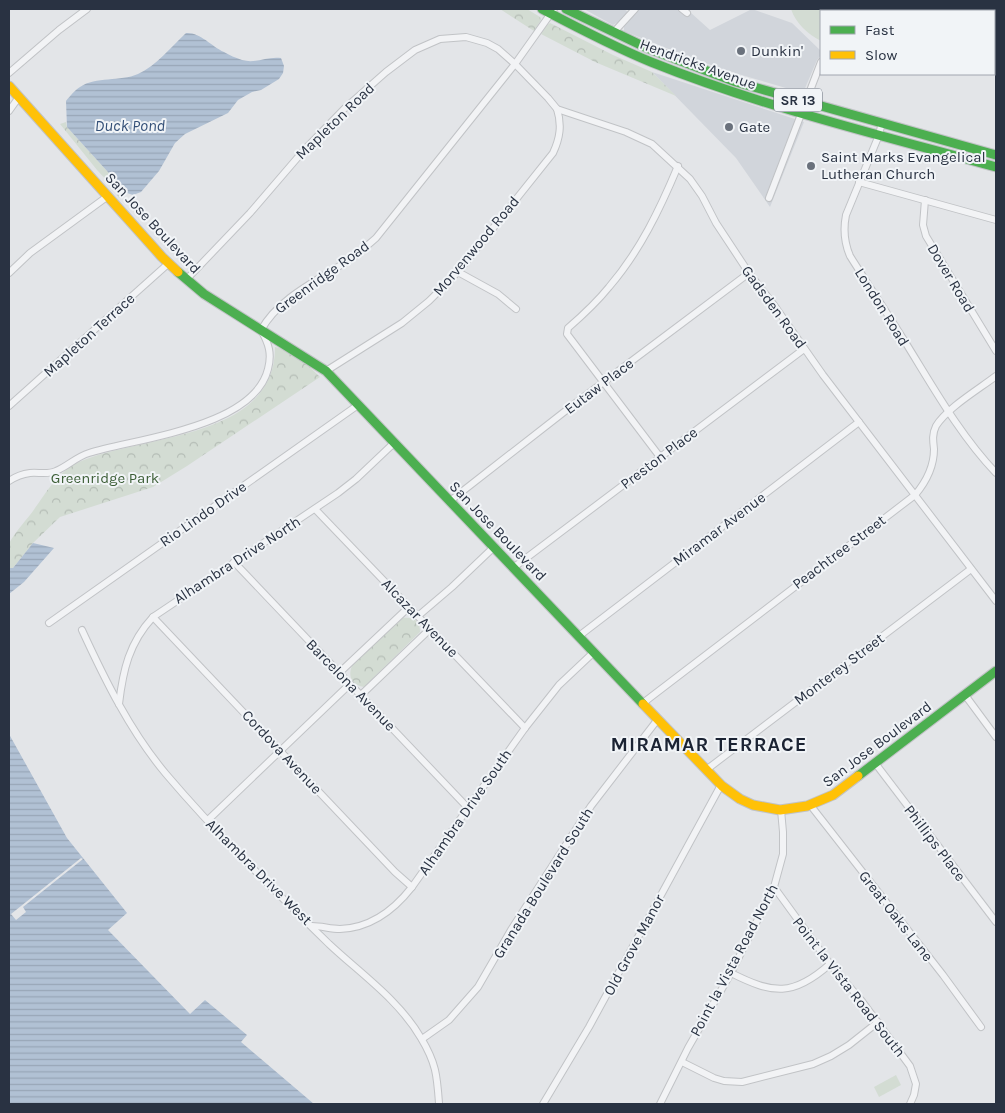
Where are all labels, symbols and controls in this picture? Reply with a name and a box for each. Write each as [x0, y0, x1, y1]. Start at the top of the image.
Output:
legend [820, 10, 995, 75]
text: Fast [865, 21, 895, 39]
street label: Hendricks Avenue [637, 35, 759, 93]
place label: Dunkin' [751, 42, 803, 60]
marker: Dunkin' [735, 45, 747, 57]
text: Slow [865, 46, 897, 64]
street label: Mapleton Road [292, 79, 378, 163]
road number: SR 13 [774, 88, 822, 112]
water label: Duck Pond [95, 116, 166, 135]
place label: Gate [739, 118, 770, 136]
marker: Gate [723, 121, 735, 133]
place label: Saint Marks Evangelical Lutheran Church [821, 148, 986, 183]
marker: Saint Marks Evangelical Lutheran Church [805, 160, 817, 172]
street label: San Jose Boulevard [101, 169, 205, 277]
street label: Morvenwood Road [429, 192, 523, 300]
street label: Greenridge Road [271, 237, 373, 317]
street label: Dover Road [923, 240, 979, 316]
street label: Gadsden Road [738, 262, 810, 352]
street label: London Road [851, 265, 913, 349]
street label: Mapleton Terrace [40, 289, 138, 381]
street label: Eutaw Place [561, 354, 637, 418]
street label: Preston Place [617, 423, 701, 493]
park label: Greenridge Park [51, 469, 159, 487]
street label: Rio Lindo Drive [156, 477, 250, 551]
street label: San Jose Boulevard [446, 477, 550, 585]
street label: Miramar Avenue [669, 488, 769, 570]
street label: Peachtree Street [789, 511, 890, 593]
street label: Alhambra Drive North [170, 512, 304, 608]
street label: Alcazar Avenue [378, 575, 462, 661]
street label: Monterey Street [790, 629, 888, 709]
street label: Barcelona Avenue [302, 635, 400, 735]
street label: San Jose Boulevard [819, 697, 935, 791]
street label: Cordova Avenue [238, 706, 326, 798]
district label: MIRAMAR TERRACE [611, 733, 807, 756]
street label: Alhambra Drive South [415, 745, 515, 879]
street label: Phillips Place [900, 801, 970, 885]
street label: Granada Boulevard South [489, 804, 597, 962]
street label: Alhambra Drive West [202, 815, 316, 929]
street label: Great Oaks Lane [855, 867, 937, 965]
street label: Point la Vista Road North [686, 881, 782, 1039]
street label: Old Grove Manor [600, 891, 669, 999]
street label: Point la Vista Road South [789, 913, 909, 1061]

